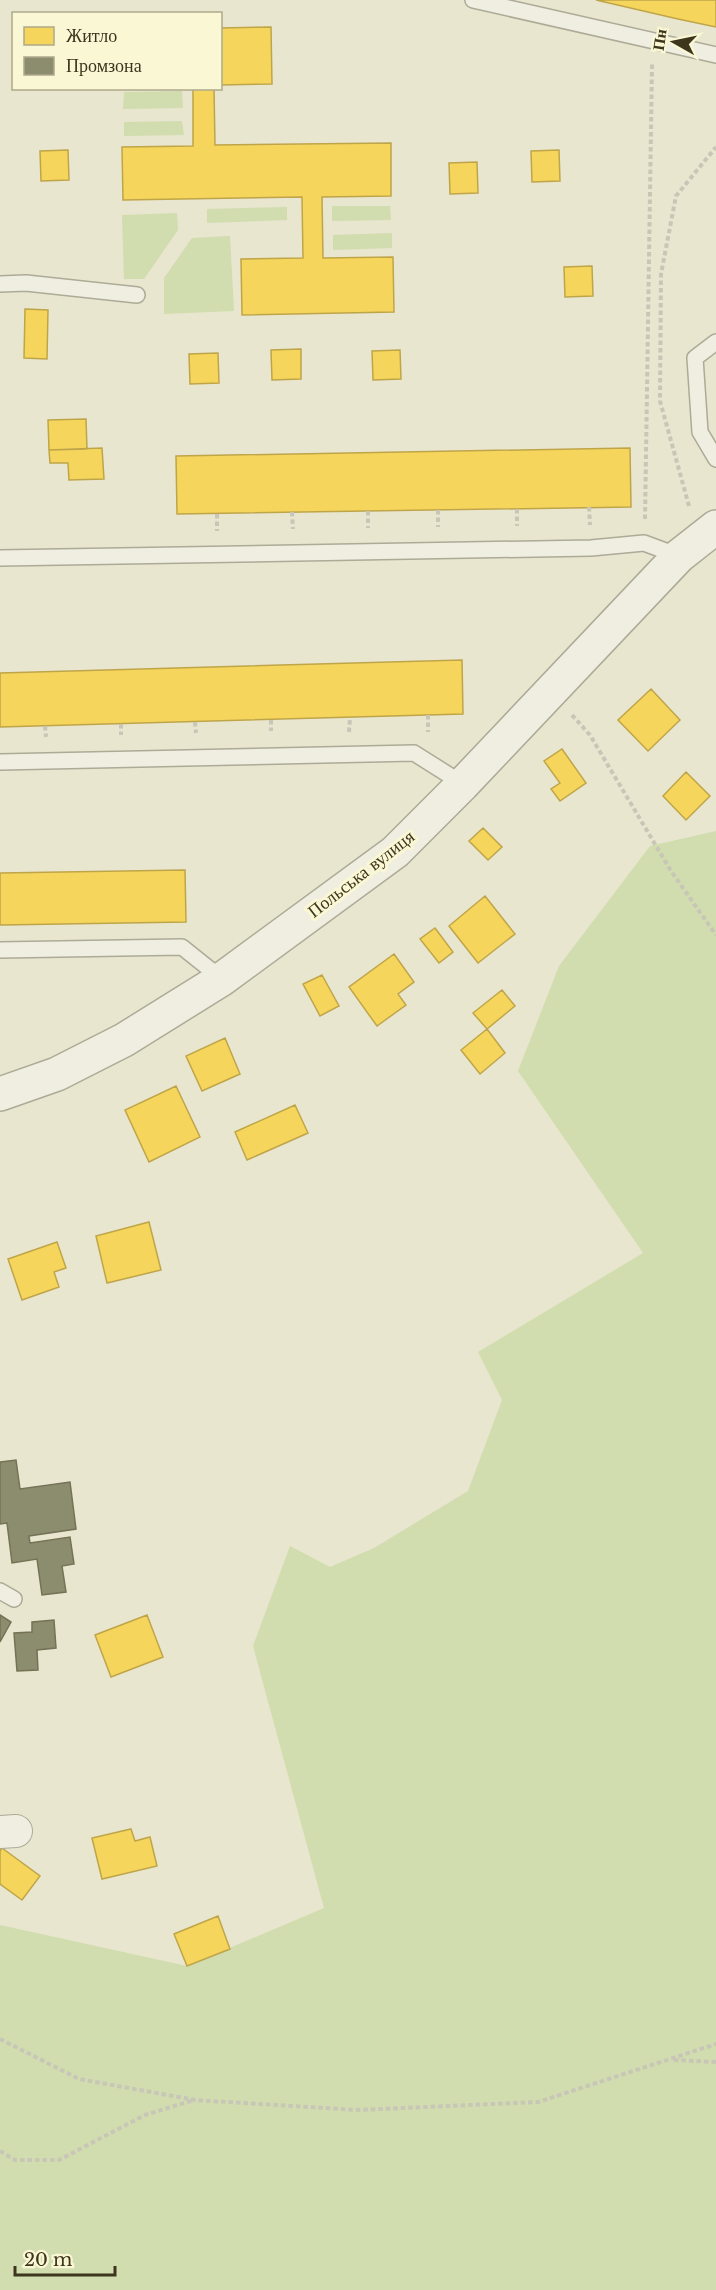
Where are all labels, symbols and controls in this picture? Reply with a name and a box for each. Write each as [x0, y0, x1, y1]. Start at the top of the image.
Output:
legend [12, 12, 222, 90]
north arrow [644, 12, 704, 72]
text: Житло [66, 25, 117, 47]
text: Пн [648, 27, 671, 52]
text: Промзона [66, 55, 142, 77]
street label: Польська вулиця [303, 825, 419, 923]
scale bar [15, 2239, 116, 2277]
text: 20 m [24, 2249, 72, 2271]

